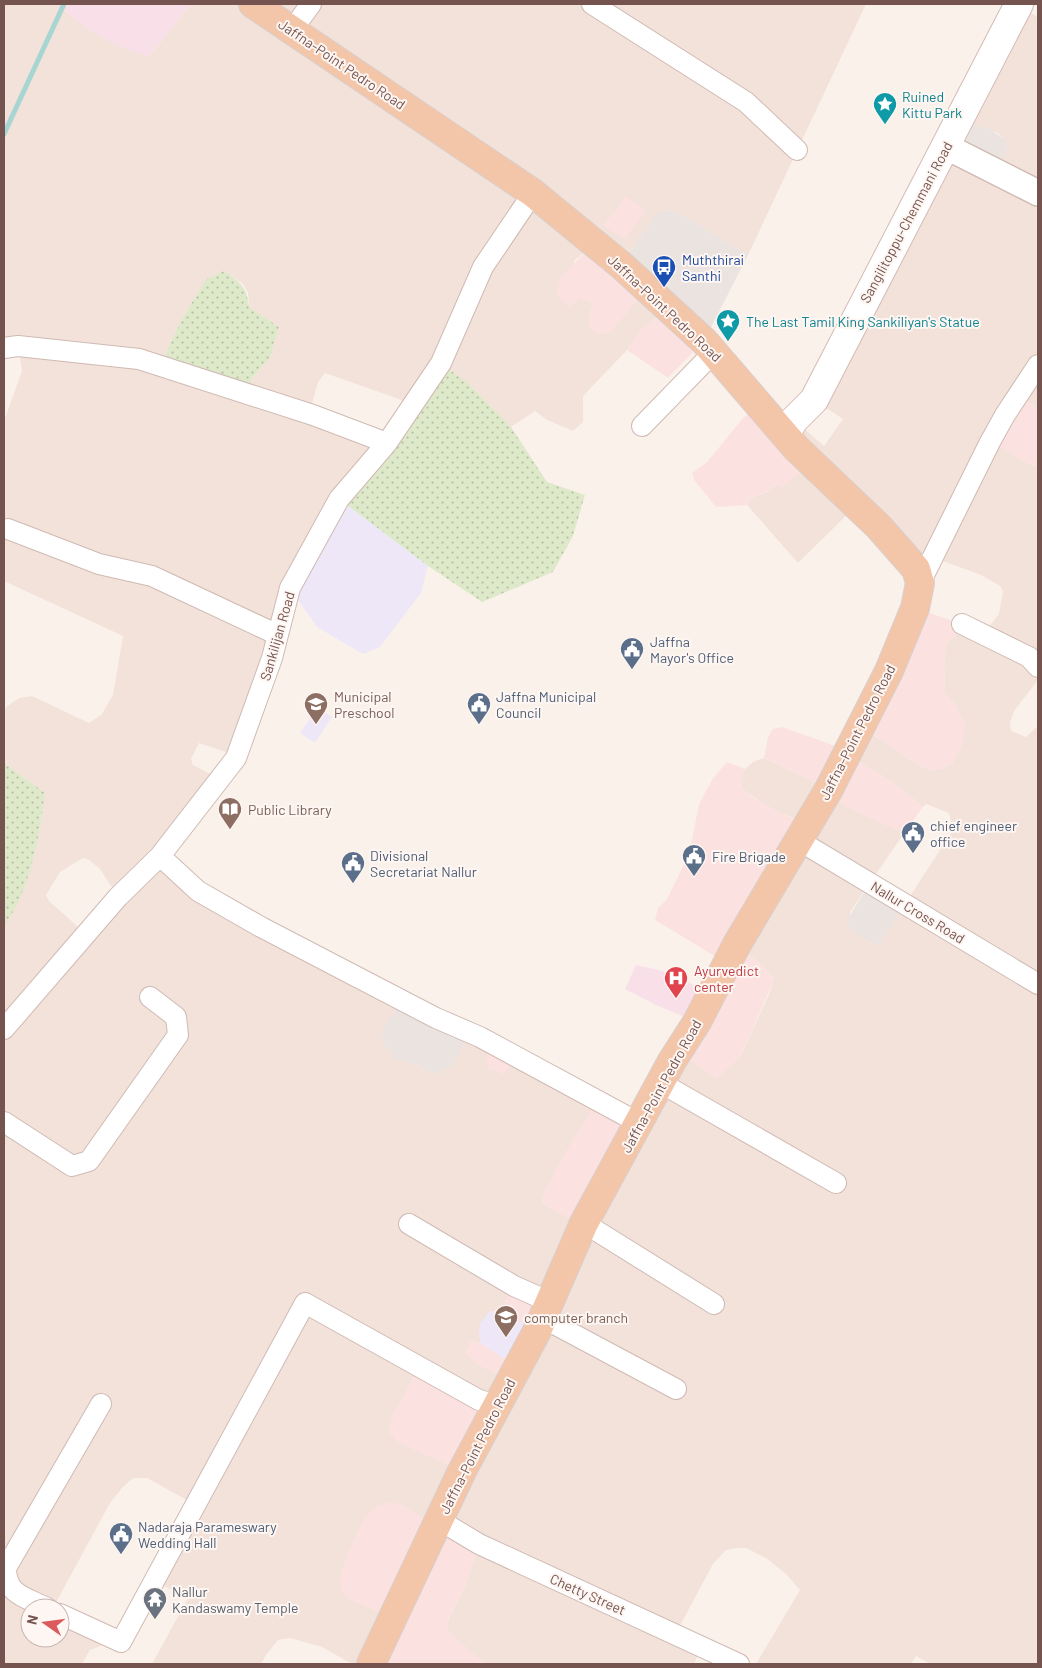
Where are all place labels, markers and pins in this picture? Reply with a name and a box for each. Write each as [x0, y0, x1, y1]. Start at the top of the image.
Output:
place label: Ruined Kittu Park [902, 88, 962, 121]
place icon: Ruined Kittu Park [872, 91, 898, 125]
place label: Muththirai Santhi [682, 251, 744, 284]
bus stop icon: Muththirai Santhi [651, 254, 677, 288]
place icon: The Last Tamil King Sankiliyan's Statue [715, 308, 741, 342]
place label: The Last Tamil King Sankiliyan's Statue [746, 313, 980, 330]
place label: Jaffna Mayor's Office [650, 633, 734, 666]
public building icon: Jaffna Mayor's Office [619, 636, 645, 670]
place label: Municipal Preschool [334, 688, 395, 721]
place label: Jaffna Municipal Council [496, 688, 596, 721]
school or university icon: Municipal Preschool [303, 691, 329, 725]
public building icon: Jaffna Municipal Council [466, 691, 492, 725]
library icon: Public Library [217, 796, 243, 830]
place label: Public Library [248, 801, 332, 818]
place label: chief engineer office [930, 817, 1017, 850]
public building icon: chief engineer office [900, 820, 926, 854]
public building icon: Fire Brigade [681, 843, 707, 877]
place label: Divisional Secretariat Nallur [370, 847, 477, 880]
place label: Fire Brigade [712, 848, 786, 865]
public building icon: Divisional Secretariat Nallur [340, 850, 366, 884]
place label: Ayurvedict center [694, 962, 759, 995]
hospital icon: Ayurvedict center [663, 965, 689, 999]
school or university icon: computer branch [493, 1304, 519, 1338]
place label: computer branch [524, 1309, 628, 1326]
place label: Nadaraja Parameswary Wedding Hall [138, 1518, 277, 1551]
public building icon: Nadaraja Parameswary Wedding Hall [108, 1521, 134, 1555]
place label: Nallur Kandaswamy Temple [172, 1583, 299, 1616]
temple icon: Nallur Kandaswamy Temple [142, 1586, 168, 1620]

